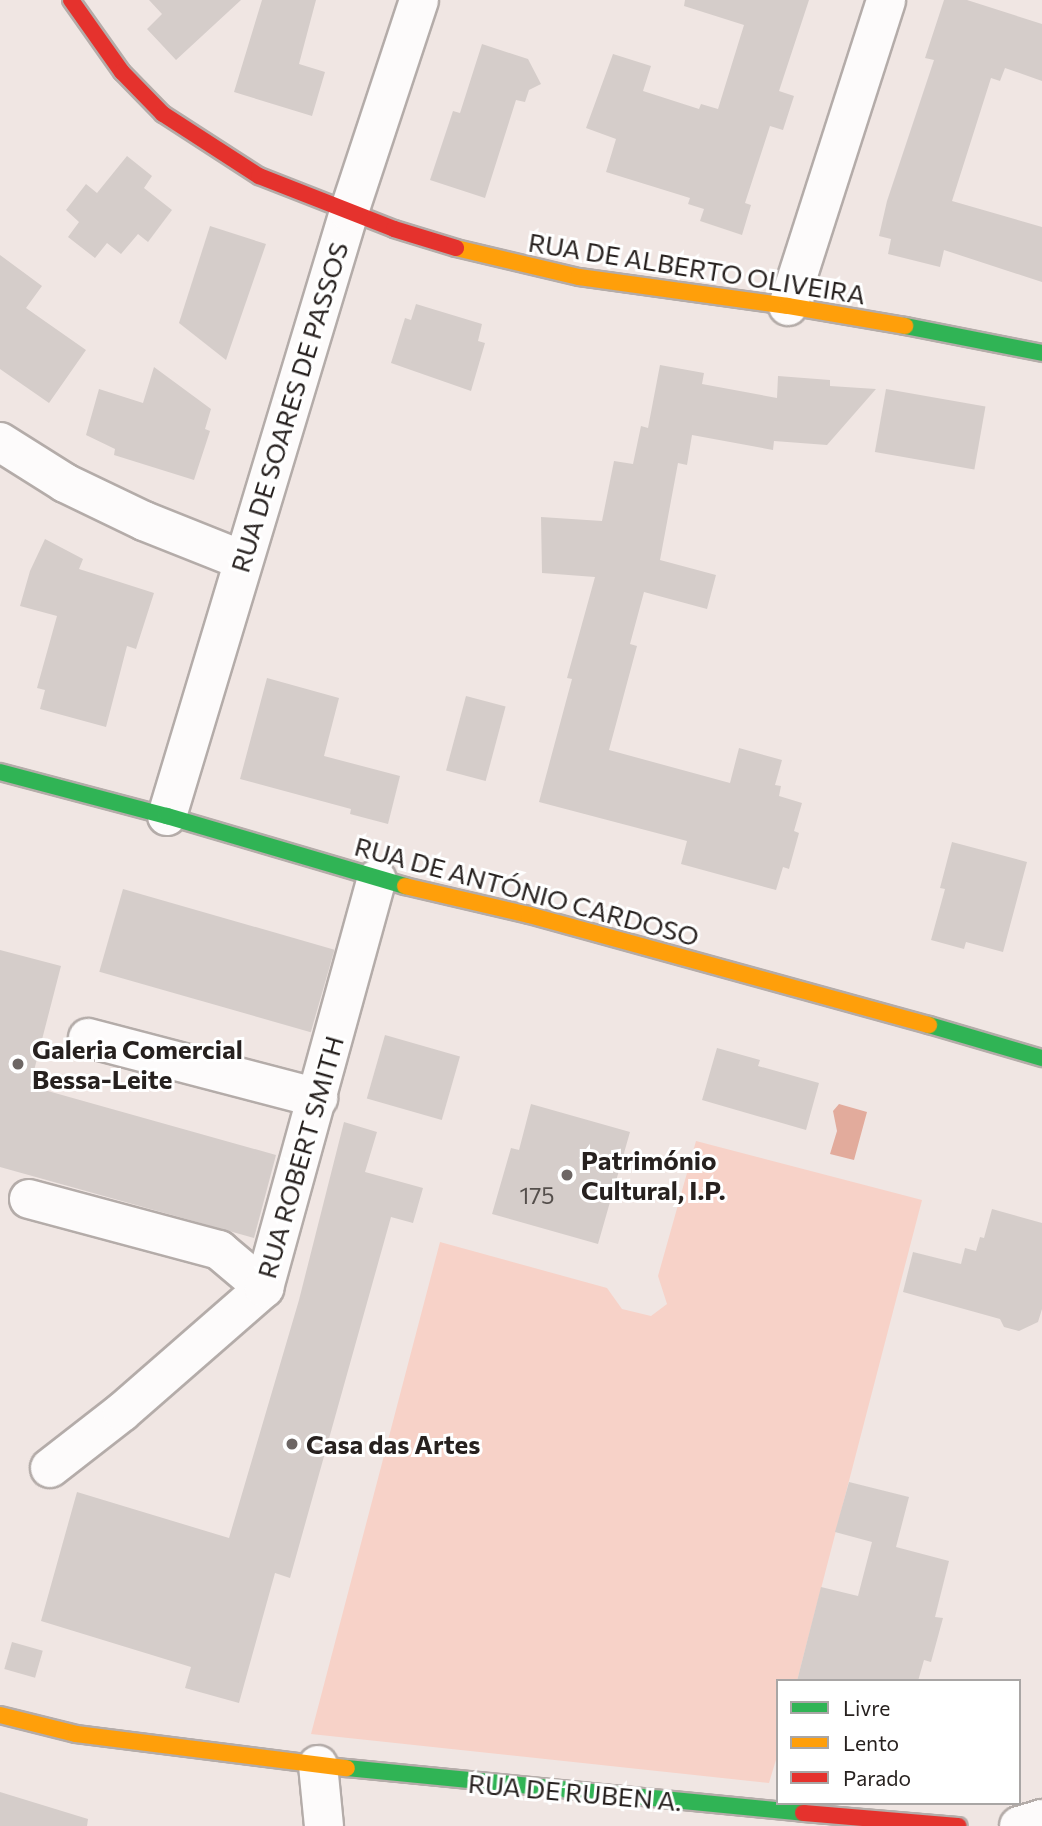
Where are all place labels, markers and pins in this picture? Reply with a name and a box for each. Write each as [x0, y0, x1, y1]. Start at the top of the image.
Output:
place label: Galeria Comercial Bessa-Leite [32, 1033, 243, 1094]
marker: Galeria Comercial Bessa-Leite [10, 1056, 26, 1072]
place label: Património Cultural, I.P. [581, 1144, 726, 1206]
marker: Património Cultural, I.P. [559, 1167, 575, 1183]
place label: Casa das Artes [306, 1428, 480, 1460]
marker: Casa das Artes [284, 1436, 300, 1452]

